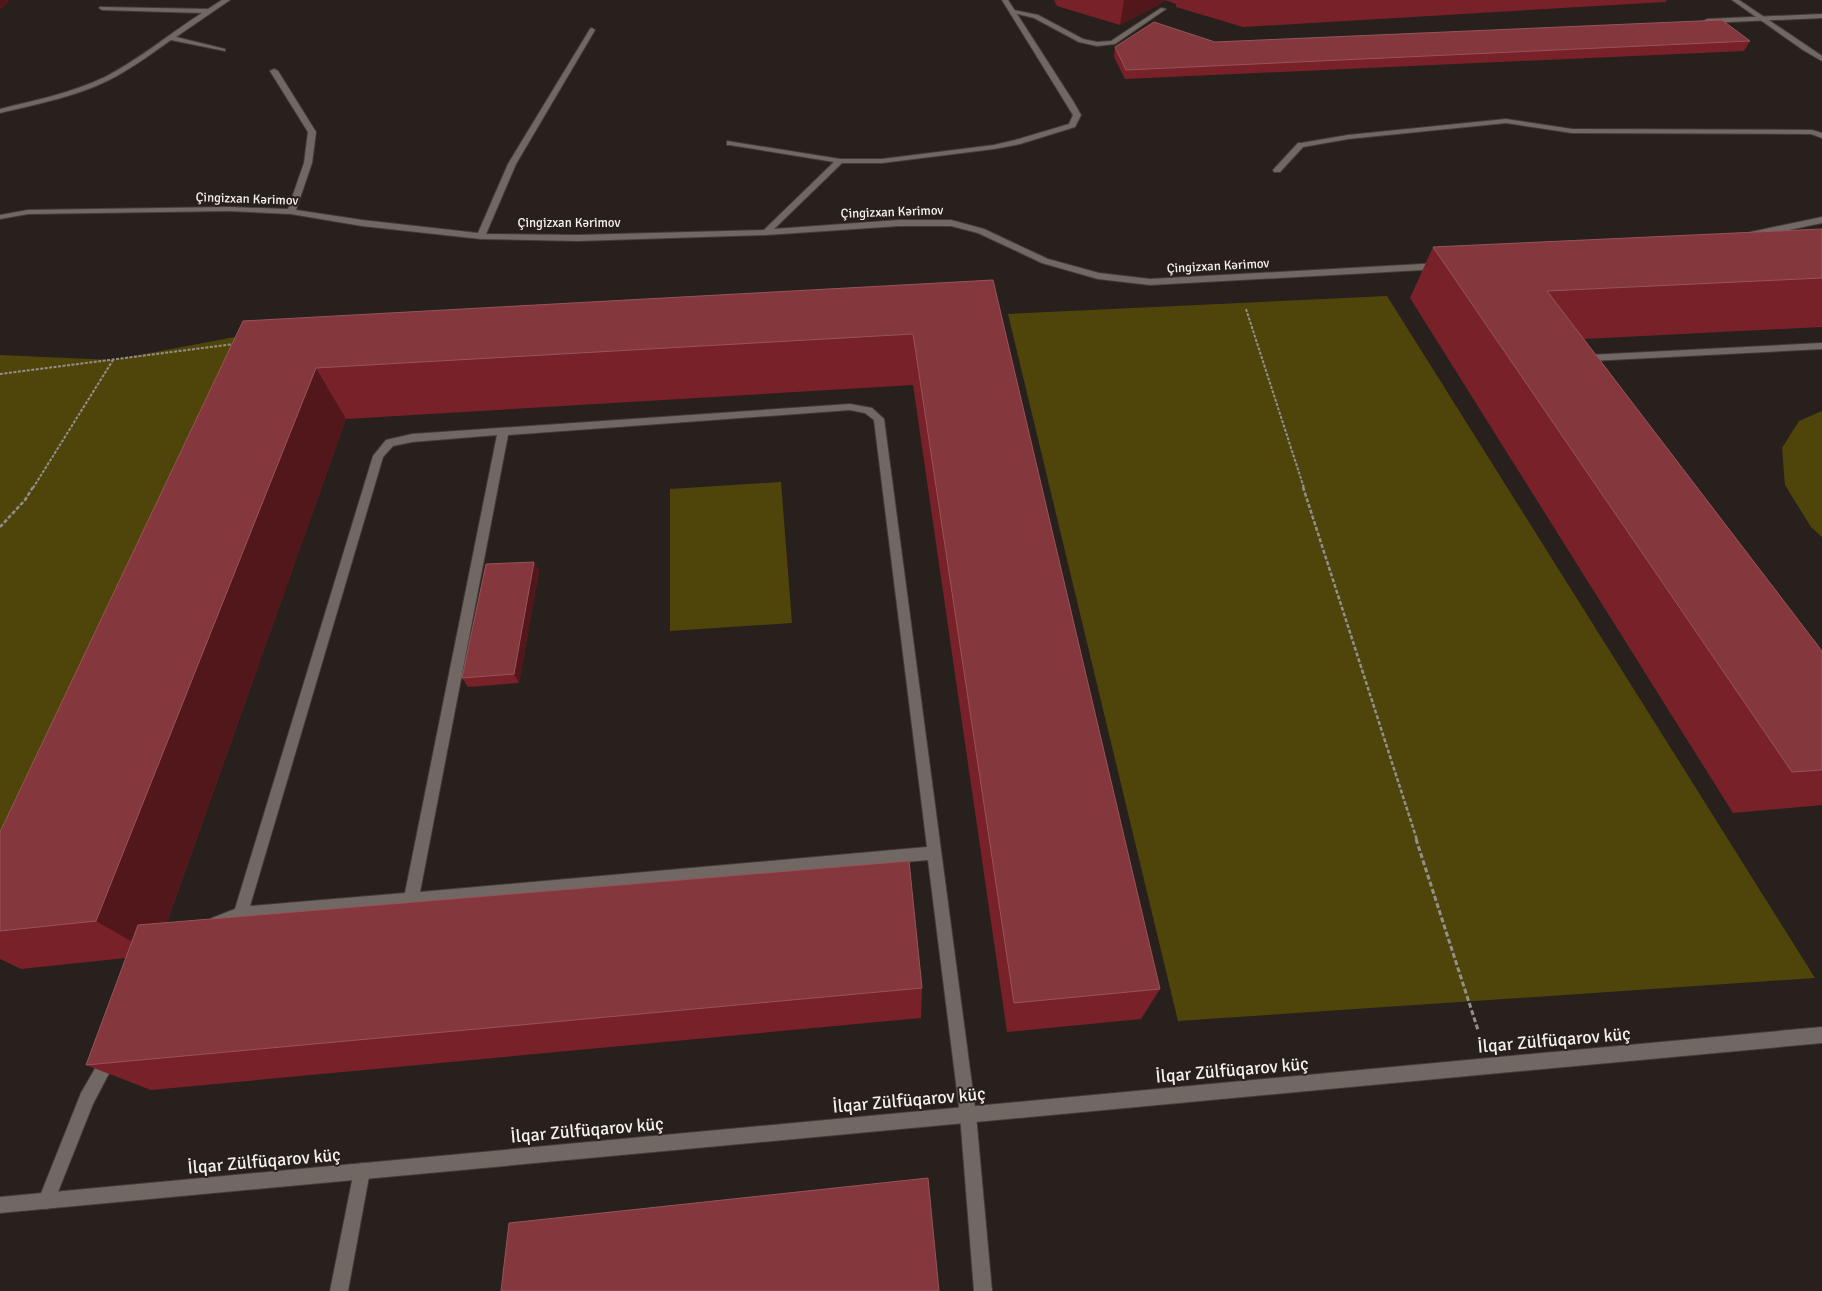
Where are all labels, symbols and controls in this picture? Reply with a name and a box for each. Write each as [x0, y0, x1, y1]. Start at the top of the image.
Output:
street label: Çingizxan Kərimov [195, 189, 299, 209]
street label: Çingizxan Kərimov [840, 202, 944, 222]
street label: Çingizxan Kərimov [518, 215, 620, 231]
street label: Çingizxan Kərimov [1166, 255, 1270, 277]
street label: İlqar Zülfüqarov küç [1477, 1022, 1631, 1058]
street label: İlqar Zülfüqarov küç [1155, 1052, 1309, 1088]
street label: İlqar Zülfüqarov küç [832, 1082, 986, 1118]
street label: İlqar Zülfüqarov küç [510, 1112, 664, 1148]
street label: İlqar Zülfüqarov küç [187, 1143, 341, 1179]

